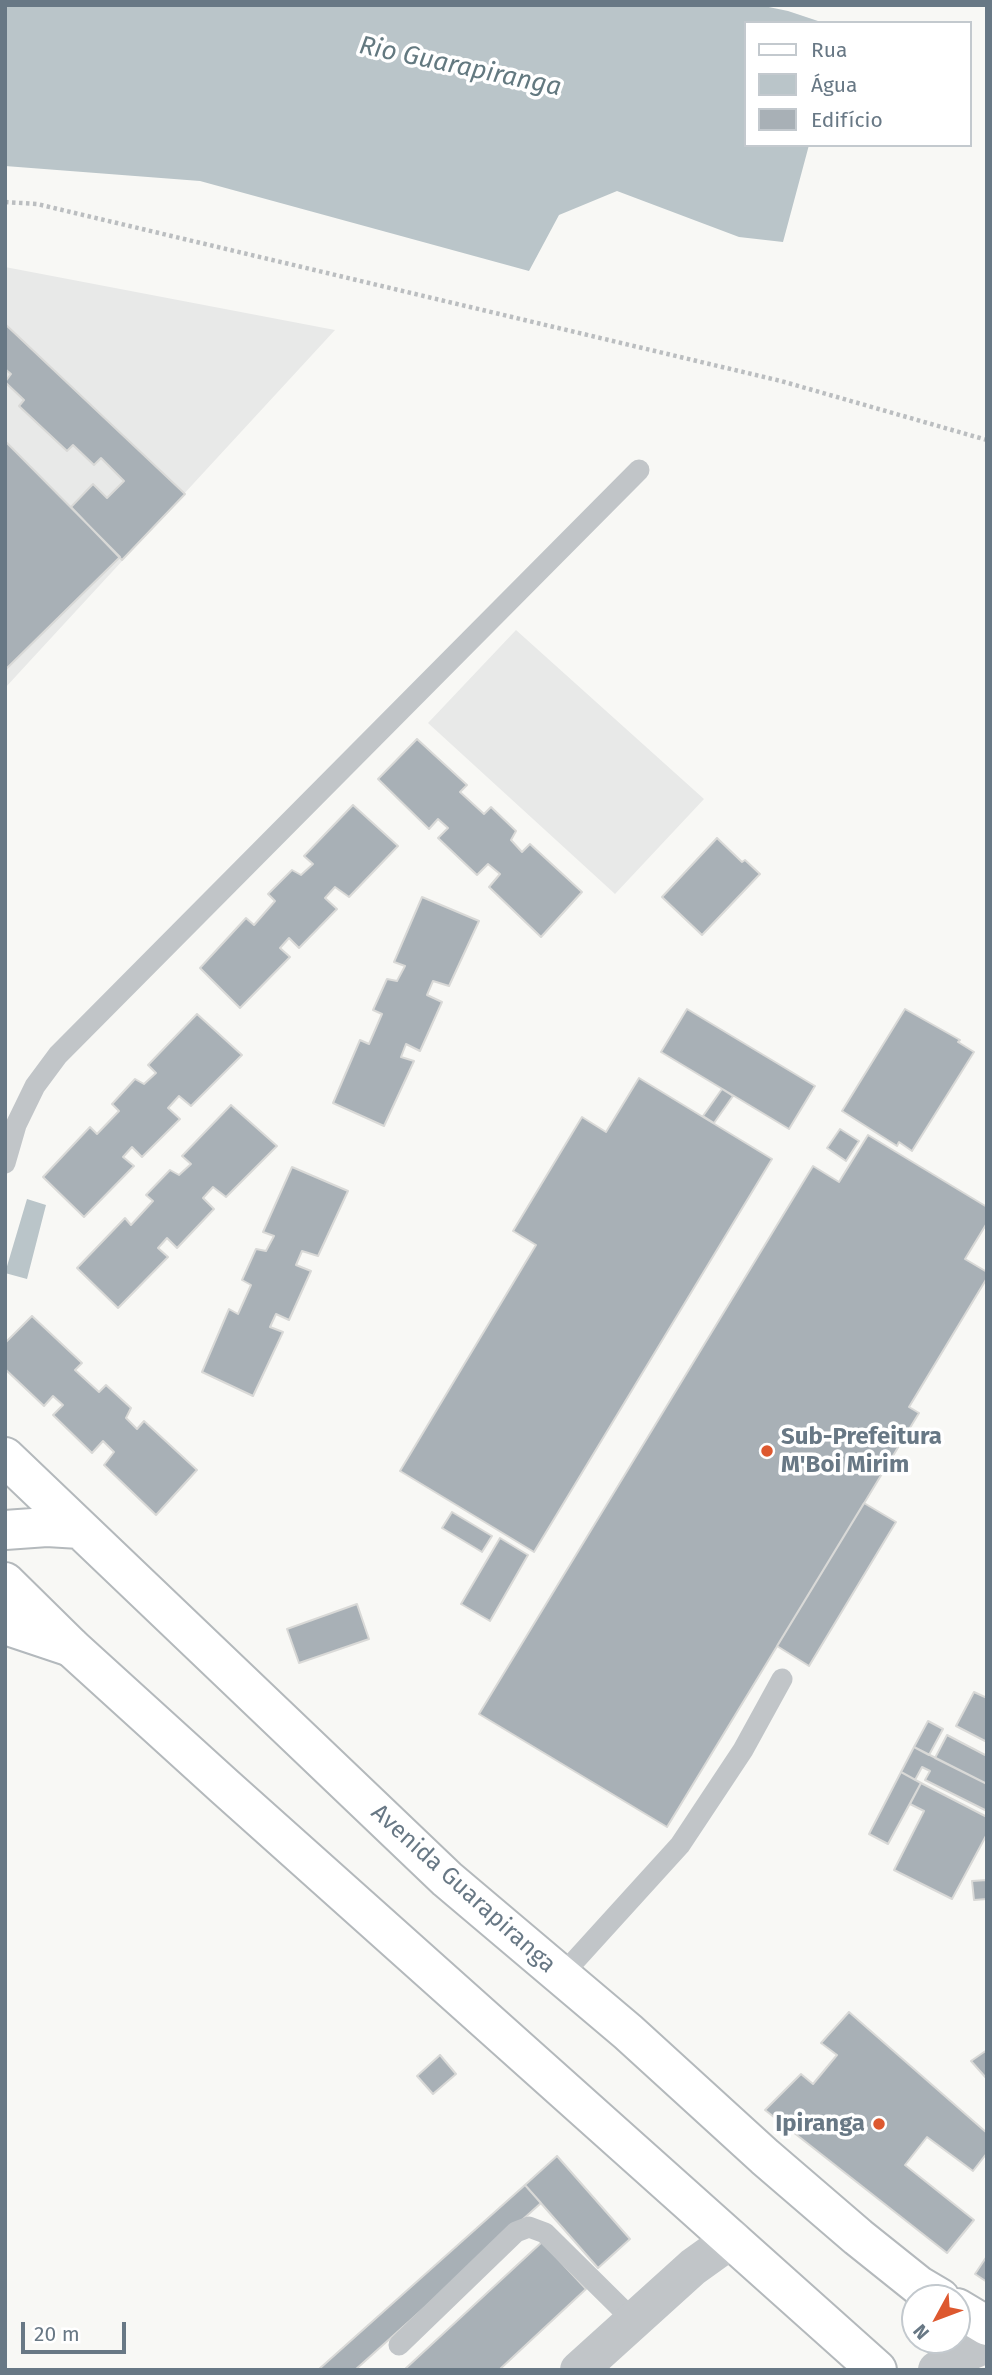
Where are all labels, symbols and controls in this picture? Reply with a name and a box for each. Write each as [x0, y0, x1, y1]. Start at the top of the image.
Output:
legend [744, 21, 971, 147]
water label: Rio Guarapiranga [356, 30, 564, 104]
text: Rua [811, 37, 847, 63]
text: Água [811, 72, 857, 98]
text: Edifício [811, 107, 883, 133]
place label: Sub-Prefeitura M'Boi Mirim [781, 1423, 942, 1479]
marker: Sub-Prefeitura M'Boi Mirim [759, 1443, 775, 1459]
street label: Avenida Guarapiranga [365, 1799, 561, 1979]
place label: Ipiranga [775, 2110, 865, 2138]
marker: Ipiranga [871, 2116, 887, 2132]
north arrow [901, 2284, 971, 2354]
scale bar [24, 2308, 130, 2352]
text: N [908, 2319, 934, 2344]
text: 20 m [34, 2321, 80, 2347]

